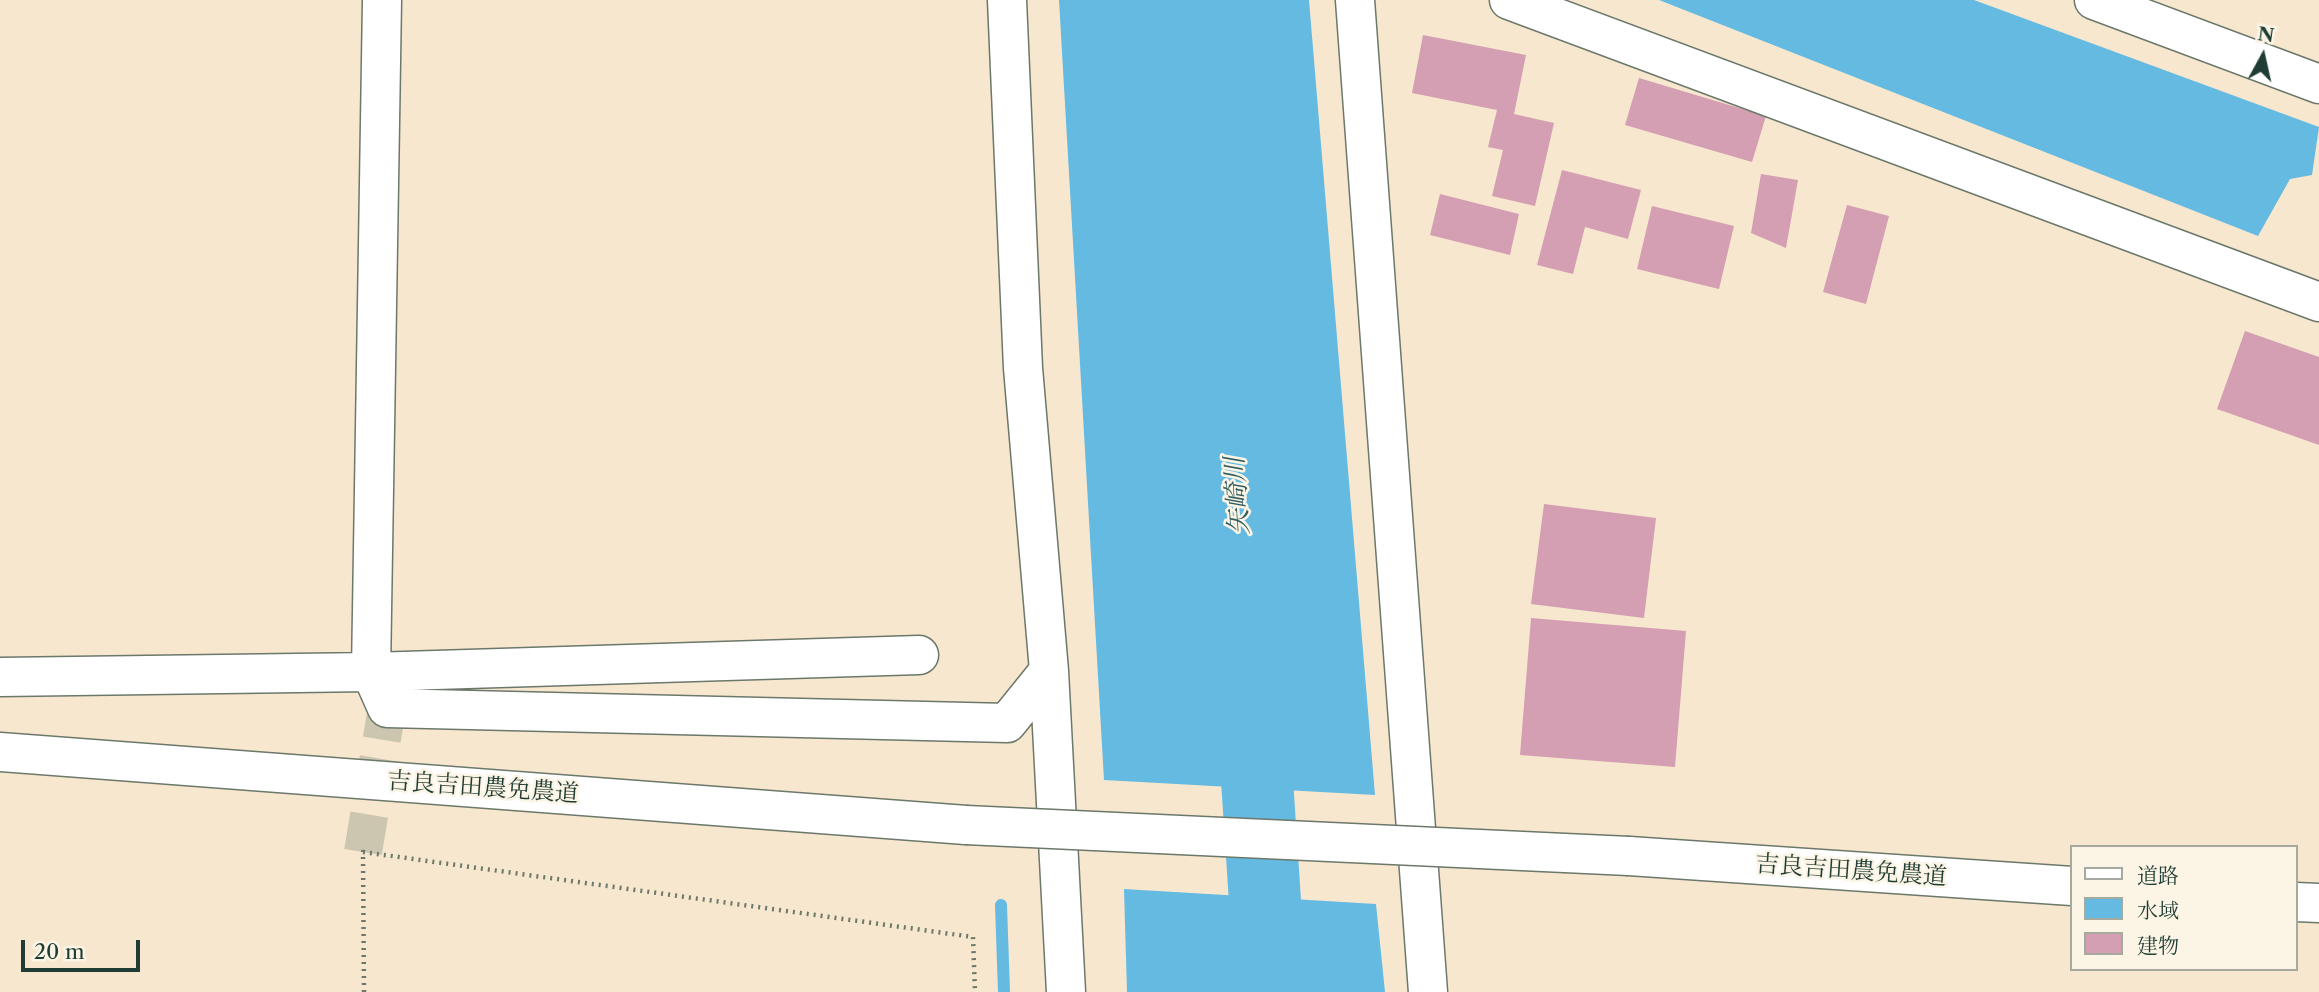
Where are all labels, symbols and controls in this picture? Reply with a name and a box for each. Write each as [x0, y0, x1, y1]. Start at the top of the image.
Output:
north arrow [2228, 21, 2298, 91]
text: N [2256, 22, 2276, 47]
water label: 矢崎川 [1220, 456, 1256, 536]
street label: 吉良吉田農免農道 [386, 767, 580, 809]
legend [2070, 845, 2298, 971]
street label: 吉良吉田農免農道 [1754, 850, 1948, 892]
text: 道路 [2137, 863, 2179, 888]
text: 水域 [2137, 898, 2179, 923]
scale bar [24, 926, 144, 970]
text: 建物 [2137, 933, 2179, 958]
text: 20 m [34, 939, 85, 964]

